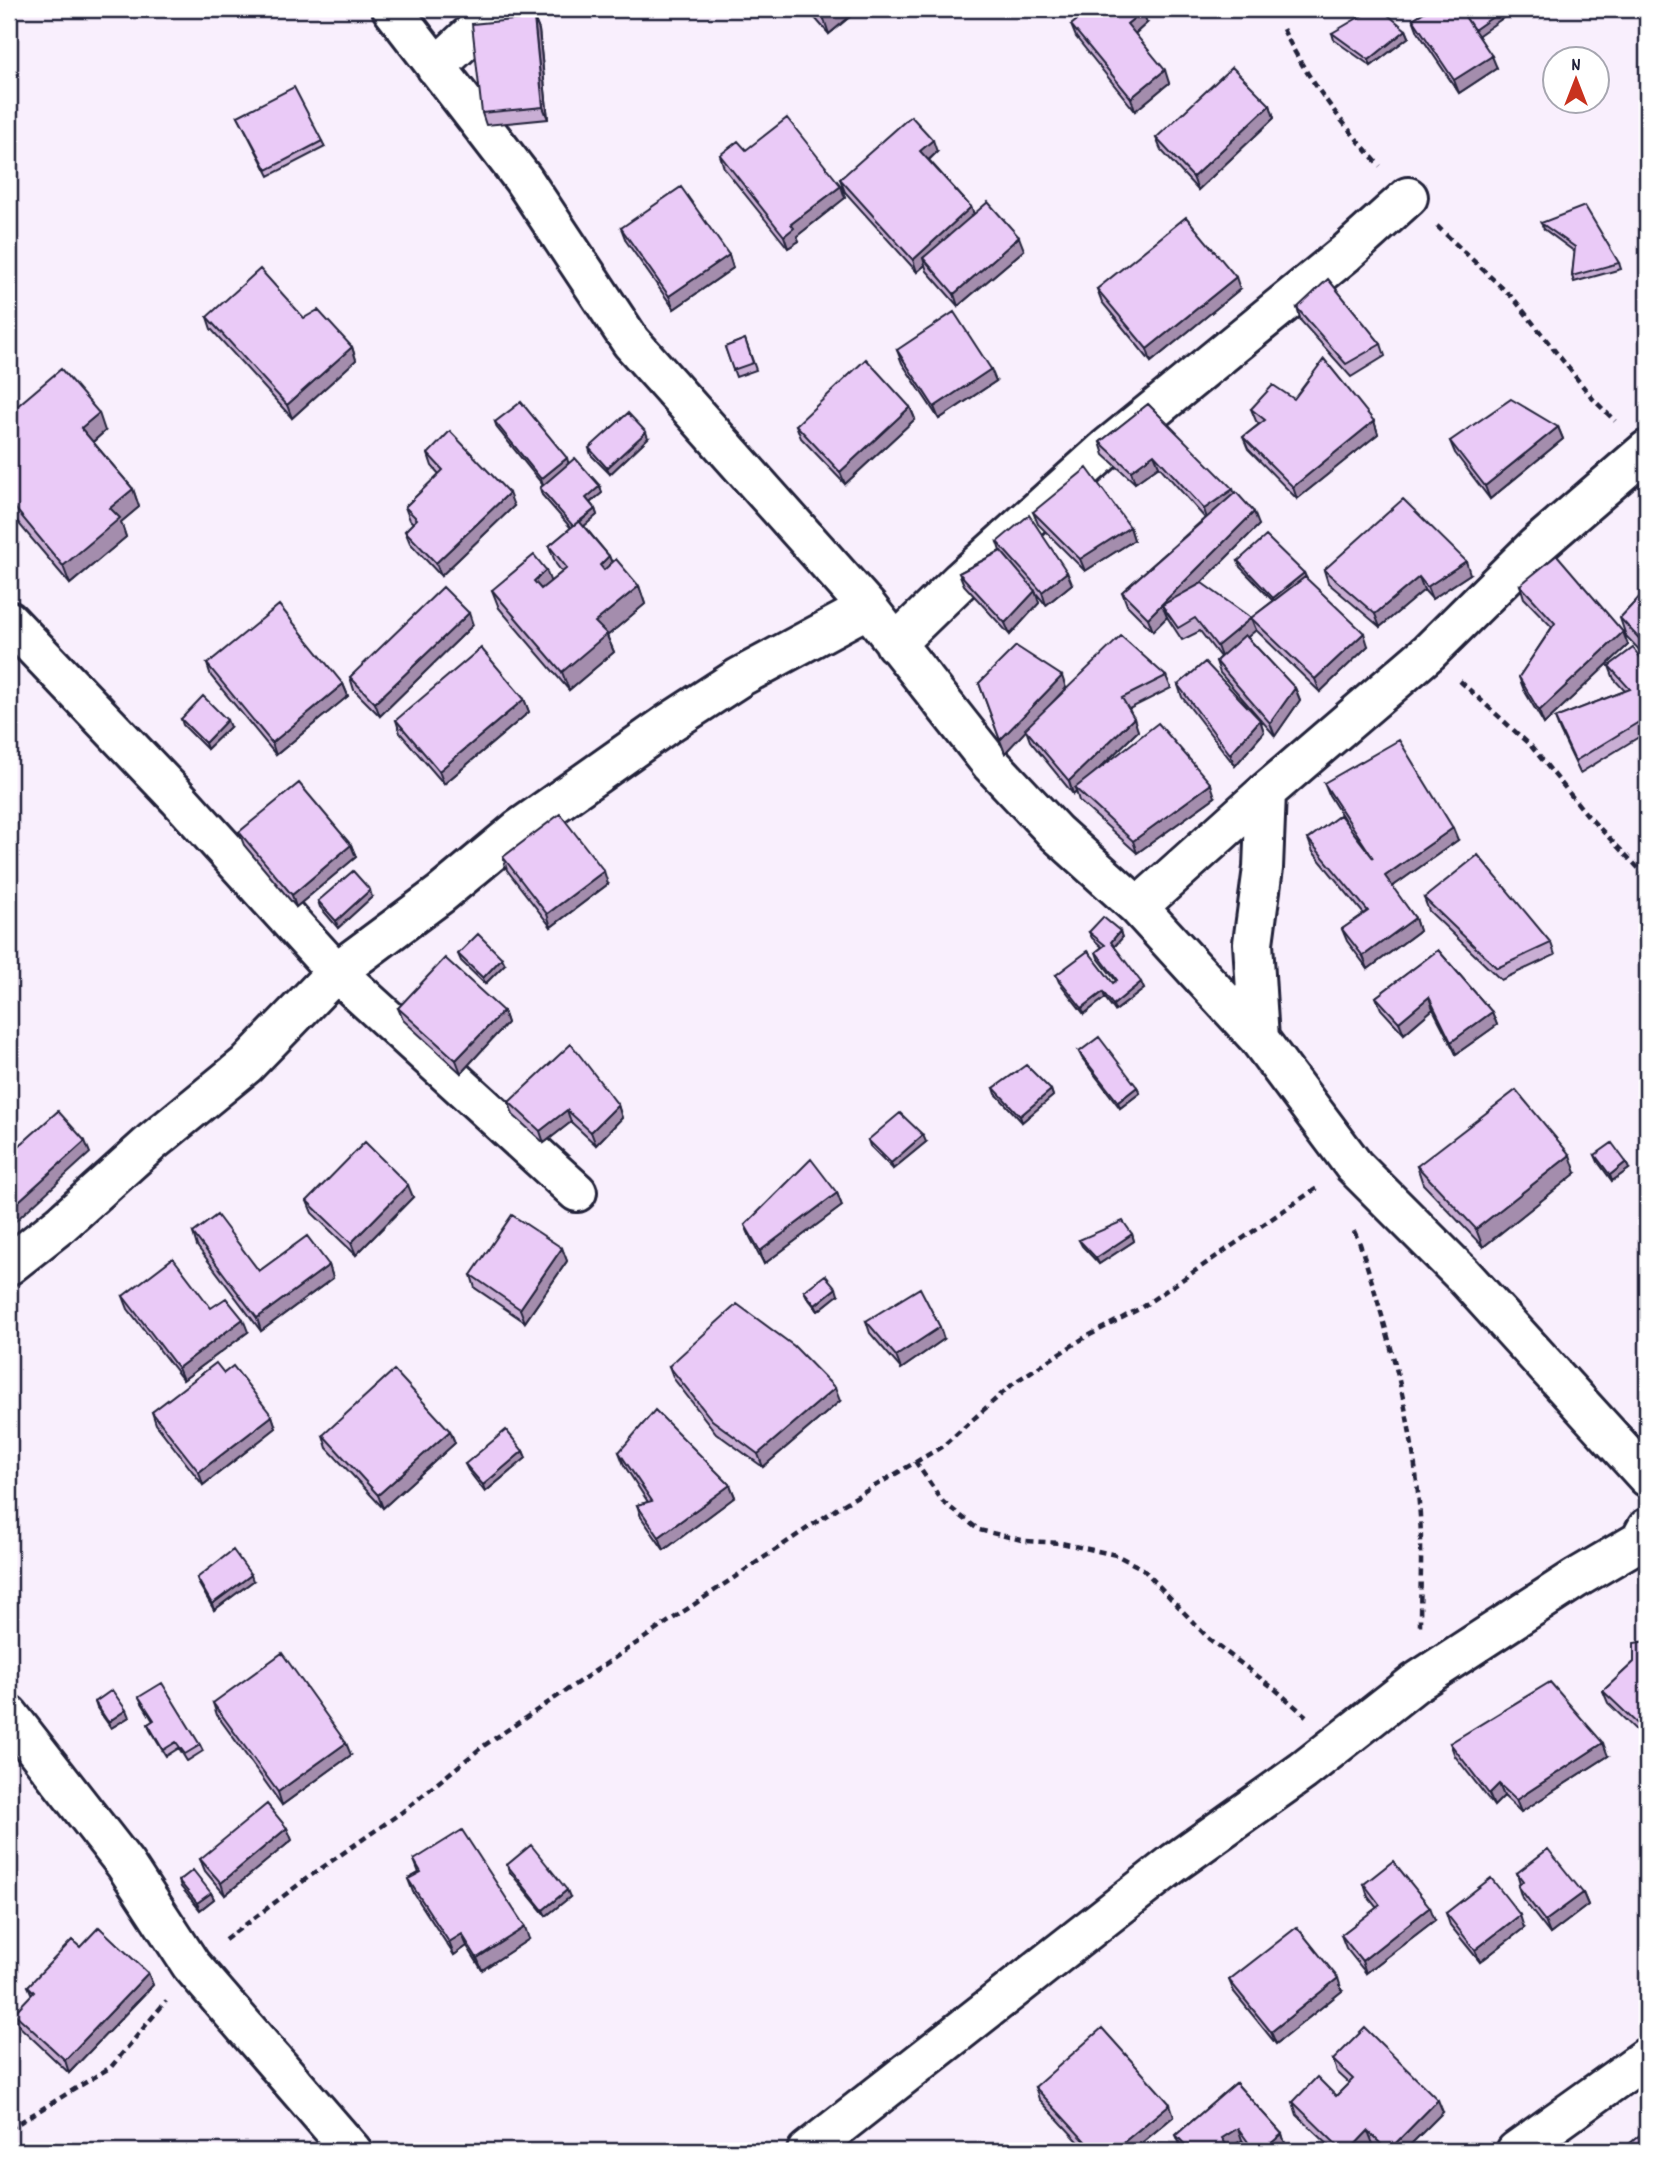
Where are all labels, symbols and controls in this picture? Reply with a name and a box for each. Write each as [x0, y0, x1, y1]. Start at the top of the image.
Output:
north arrow [1540, 46, 1610, 116]
text: N [1571, 53, 1581, 80]

